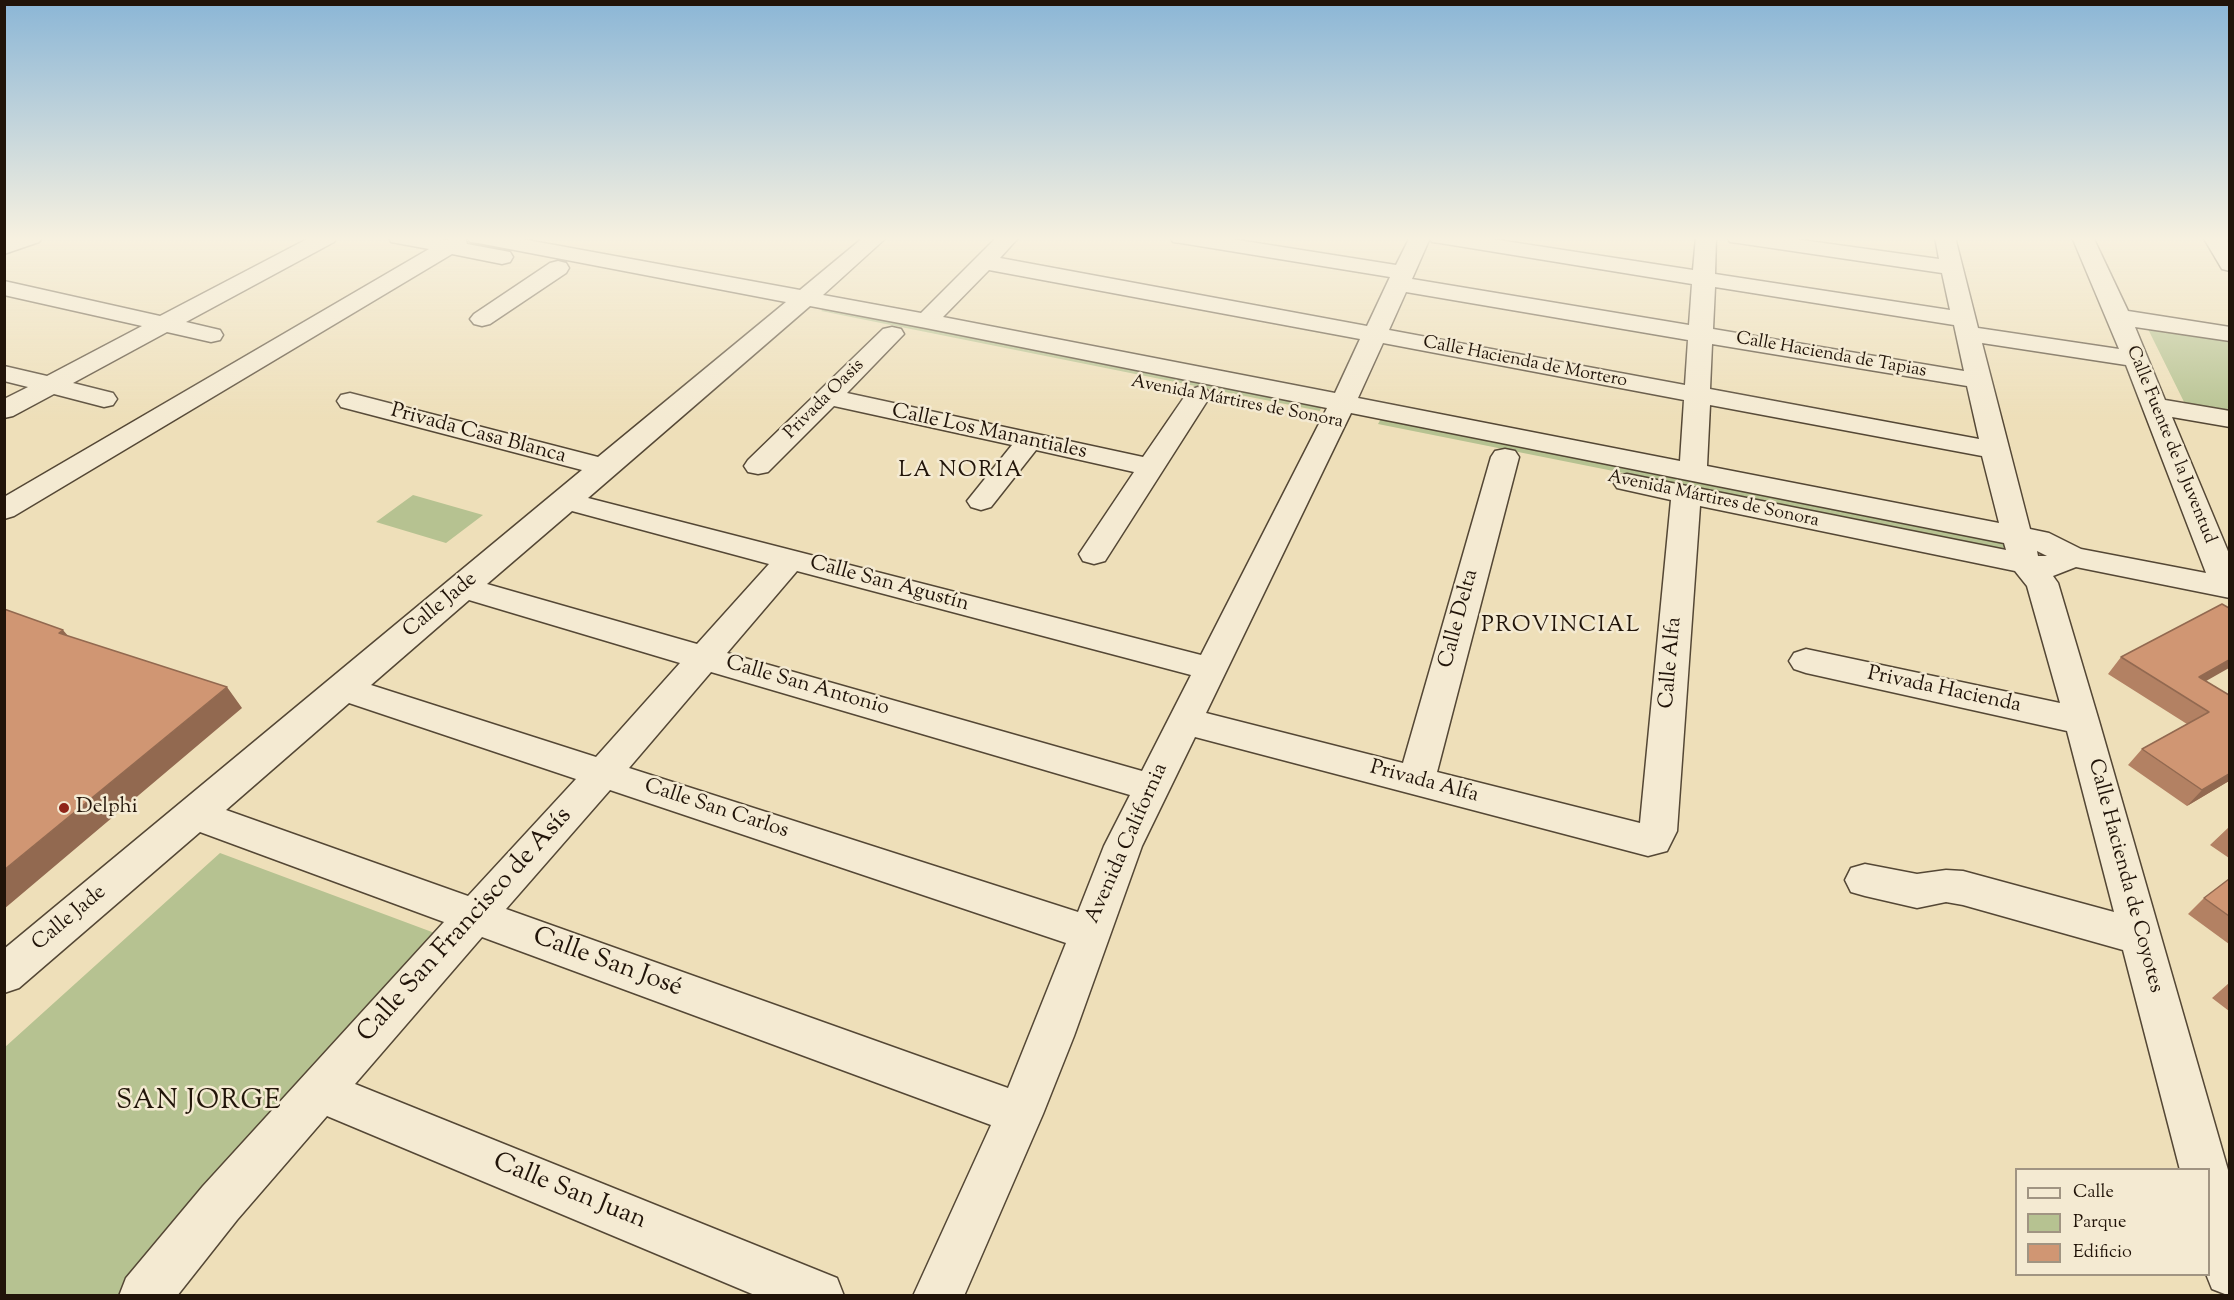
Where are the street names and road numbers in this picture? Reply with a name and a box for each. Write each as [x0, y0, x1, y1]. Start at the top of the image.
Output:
street label: Calle Hacienda de Tapias [1734, 329, 1928, 383]
street label: Calle Hacienda de Mortero [1421, 333, 1629, 393]
street label: Calle Fuente de la Juventud [2120, 343, 2220, 547]
street label: Privada Oasis [780, 355, 870, 445]
street label: Avenida Mártires de Sonora [1129, 372, 1345, 434]
street label: Privada Casa Blanca [388, 399, 568, 471]
street label: Calle Los Manantiales [889, 400, 1089, 466]
street label: Avenida Mártires de Sonora [1605, 467, 1821, 533]
street label: Calle San Agustín [807, 552, 971, 618]
street label: Calle Delta [1435, 567, 1485, 671]
street label: Calle Jade [399, 568, 483, 644]
street label: Calle Alfa [1655, 616, 1689, 710]
street label: Calle San Antonio [722, 652, 892, 722]
street label: Privada Hacienda [1865, 662, 2023, 720]
street label: Privada Alfa [1367, 756, 1481, 810]
street label: Calle Hacienda de Coyotes [2081, 756, 2167, 996]
street label: Avenida California [1081, 760, 1175, 928]
street label: Calle San Carlos [641, 775, 791, 845]
street label: Calle San Francisco de Asís [352, 802, 580, 1050]
street label: Calle Jade [28, 881, 112, 957]
street label: Calle San José [528, 922, 686, 1006]
street label: Calle San Juan [488, 1148, 650, 1238]

